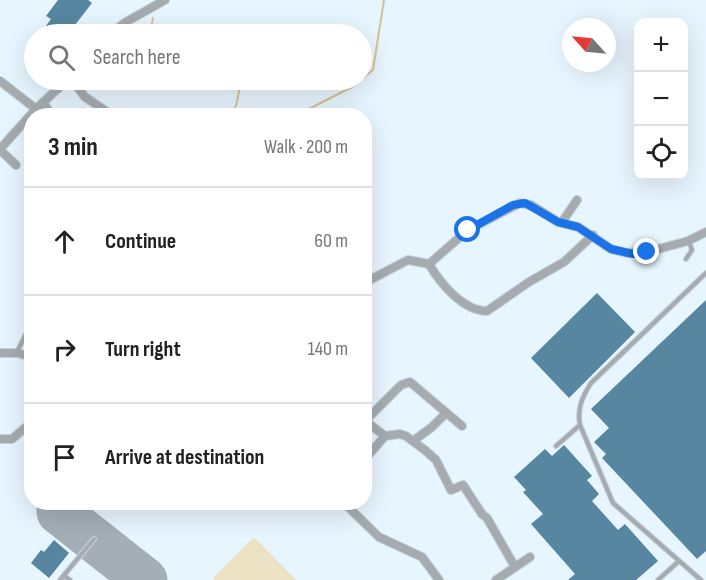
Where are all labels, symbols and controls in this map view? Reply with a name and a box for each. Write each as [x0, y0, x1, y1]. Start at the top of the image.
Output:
north arrow [562, 18, 616, 72]
map controls [634, 18, 688, 180]
button: + [634, 18, 688, 72]
search box [24, 24, 372, 90]
icon: search [45, 41, 78, 74]
text: Search here [93, 44, 180, 71]
button: − [634, 72, 688, 126]
button: locate [634, 126, 688, 180]
text: 3 min [48, 132, 98, 163]
text: Walk · 200 m [264, 135, 348, 159]
route start [454, 216, 480, 242]
icon: ahead [48, 225, 81, 258]
text: Continue [105, 228, 176, 255]
text: 60 m [314, 229, 348, 253]
route end [633, 238, 659, 264]
icon: right [48, 333, 81, 366]
text: Turn right [105, 336, 181, 363]
text: 140 m [308, 337, 348, 361]
icon: arrive [48, 441, 81, 474]
text: Arrive at destination [105, 444, 264, 471]

